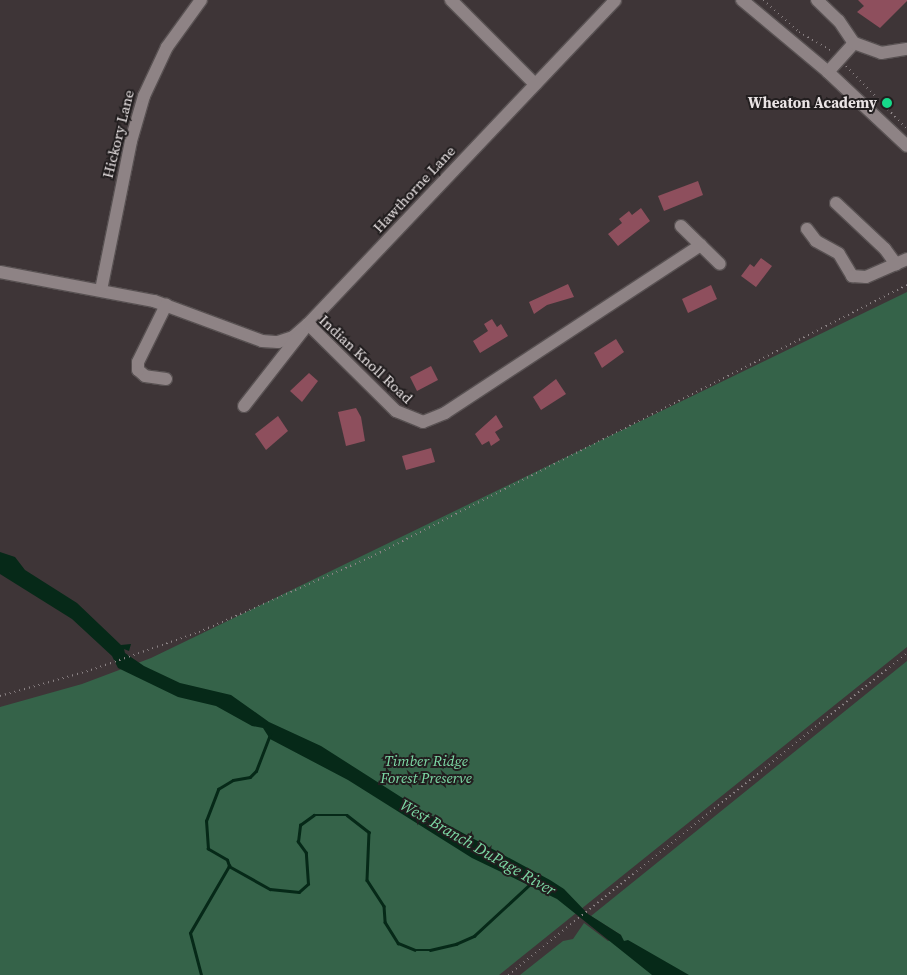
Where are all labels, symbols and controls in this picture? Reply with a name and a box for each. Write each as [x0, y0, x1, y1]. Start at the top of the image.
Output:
street label: Hickory Lane [98, 88, 138, 180]
place label: Wheaton Academy [748, 94, 877, 112]
marker: Wheaton Academy [881, 97, 893, 109]
street label: Hawthorne Lane [369, 142, 459, 236]
street label: Indian Knoll Road [315, 311, 417, 407]
park label: Timber Ridge Forest Preserve [380, 751, 472, 786]
water label: West Branch DuPage River [397, 795, 559, 899]

